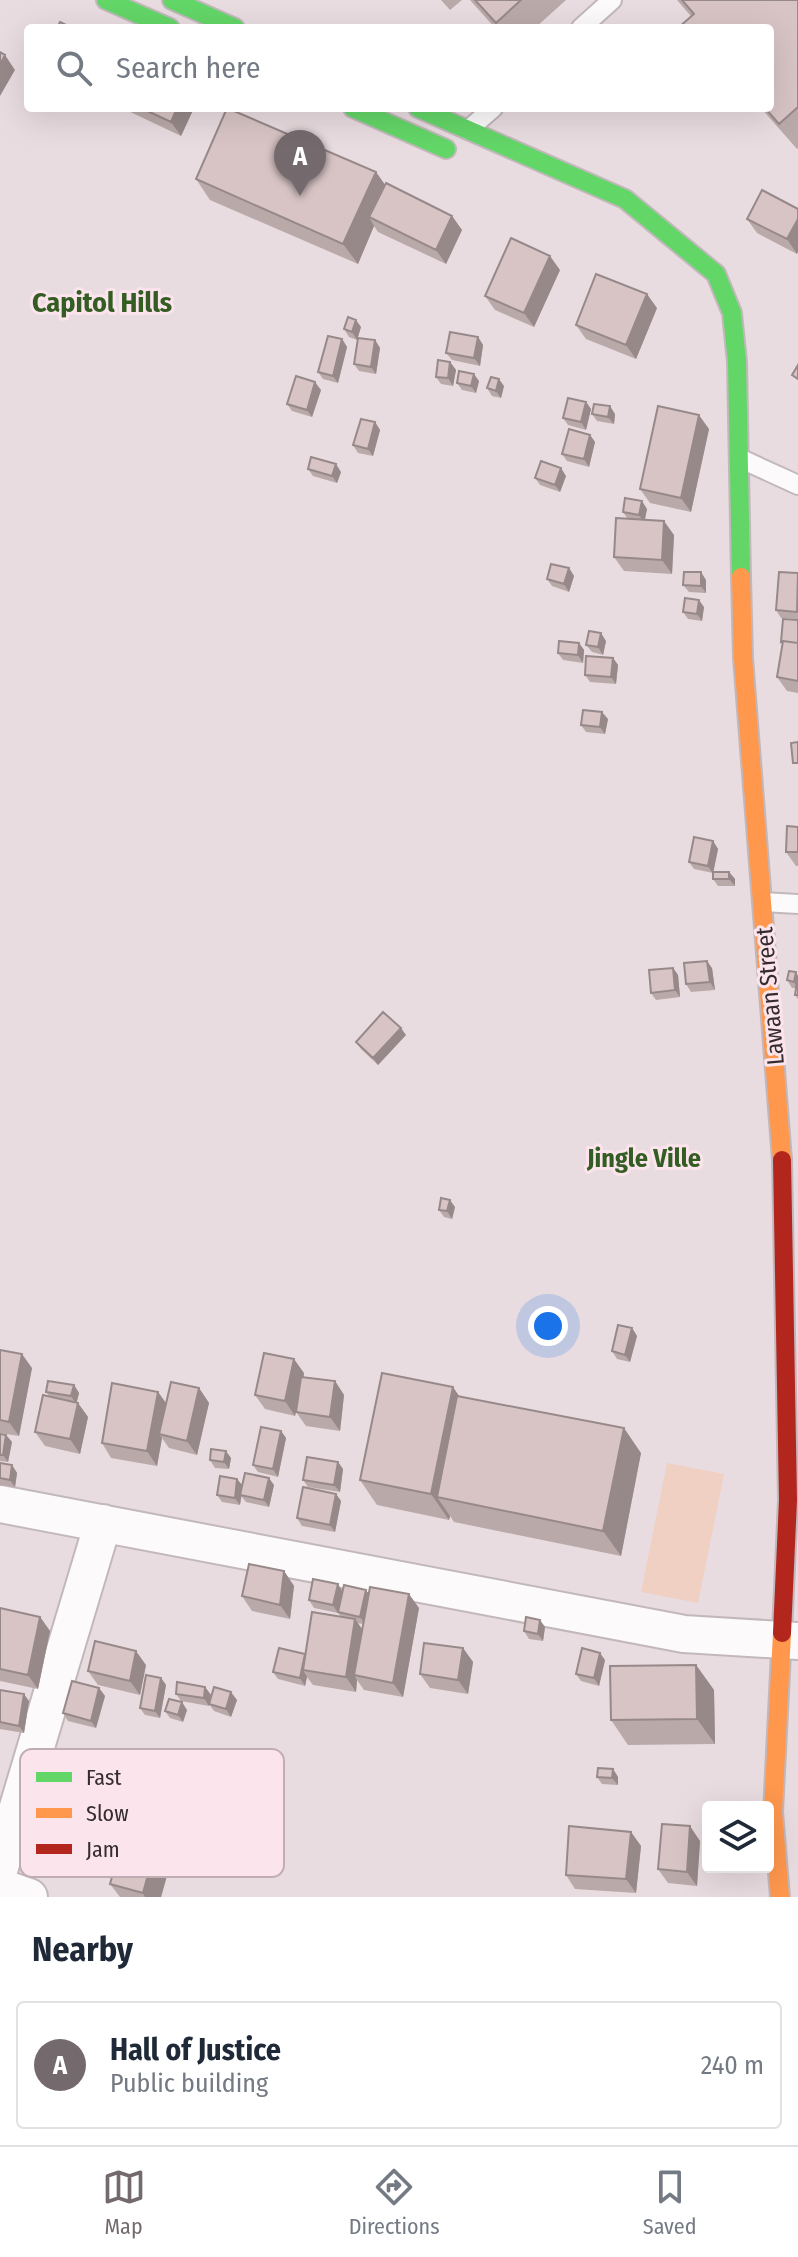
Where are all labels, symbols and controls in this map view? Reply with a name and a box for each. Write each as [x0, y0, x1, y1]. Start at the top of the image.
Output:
search box [24, 24, 774, 112]
icon: search [52, 46, 96, 90]
text: Search here [116, 50, 261, 86]
pin: A [274, 130, 326, 196]
district label: Capitol Hills [32, 286, 172, 319]
street label: Lawaan Street [750, 926, 790, 1066]
district label: Jingle Ville [586, 1143, 701, 1174]
your location [528, 1306, 568, 1346]
legend [20, 1749, 284, 1877]
text: Fast [86, 1764, 122, 1791]
text: Slow [86, 1800, 129, 1827]
map controls [702, 1801, 774, 1873]
button: layers [702, 1801, 774, 1873]
text: Jam [86, 1836, 120, 1863]
text: Nearby [32, 1929, 133, 1970]
text: Hall of Justice [110, 2032, 281, 2068]
text: A [53, 2050, 67, 2081]
text: 240 m [701, 2050, 764, 2081]
text: Public building [110, 2068, 268, 2099]
tab: Map [102, 2165, 146, 2240]
tab: Directions [349, 2165, 440, 2240]
tab: Saved [643, 2165, 696, 2240]

